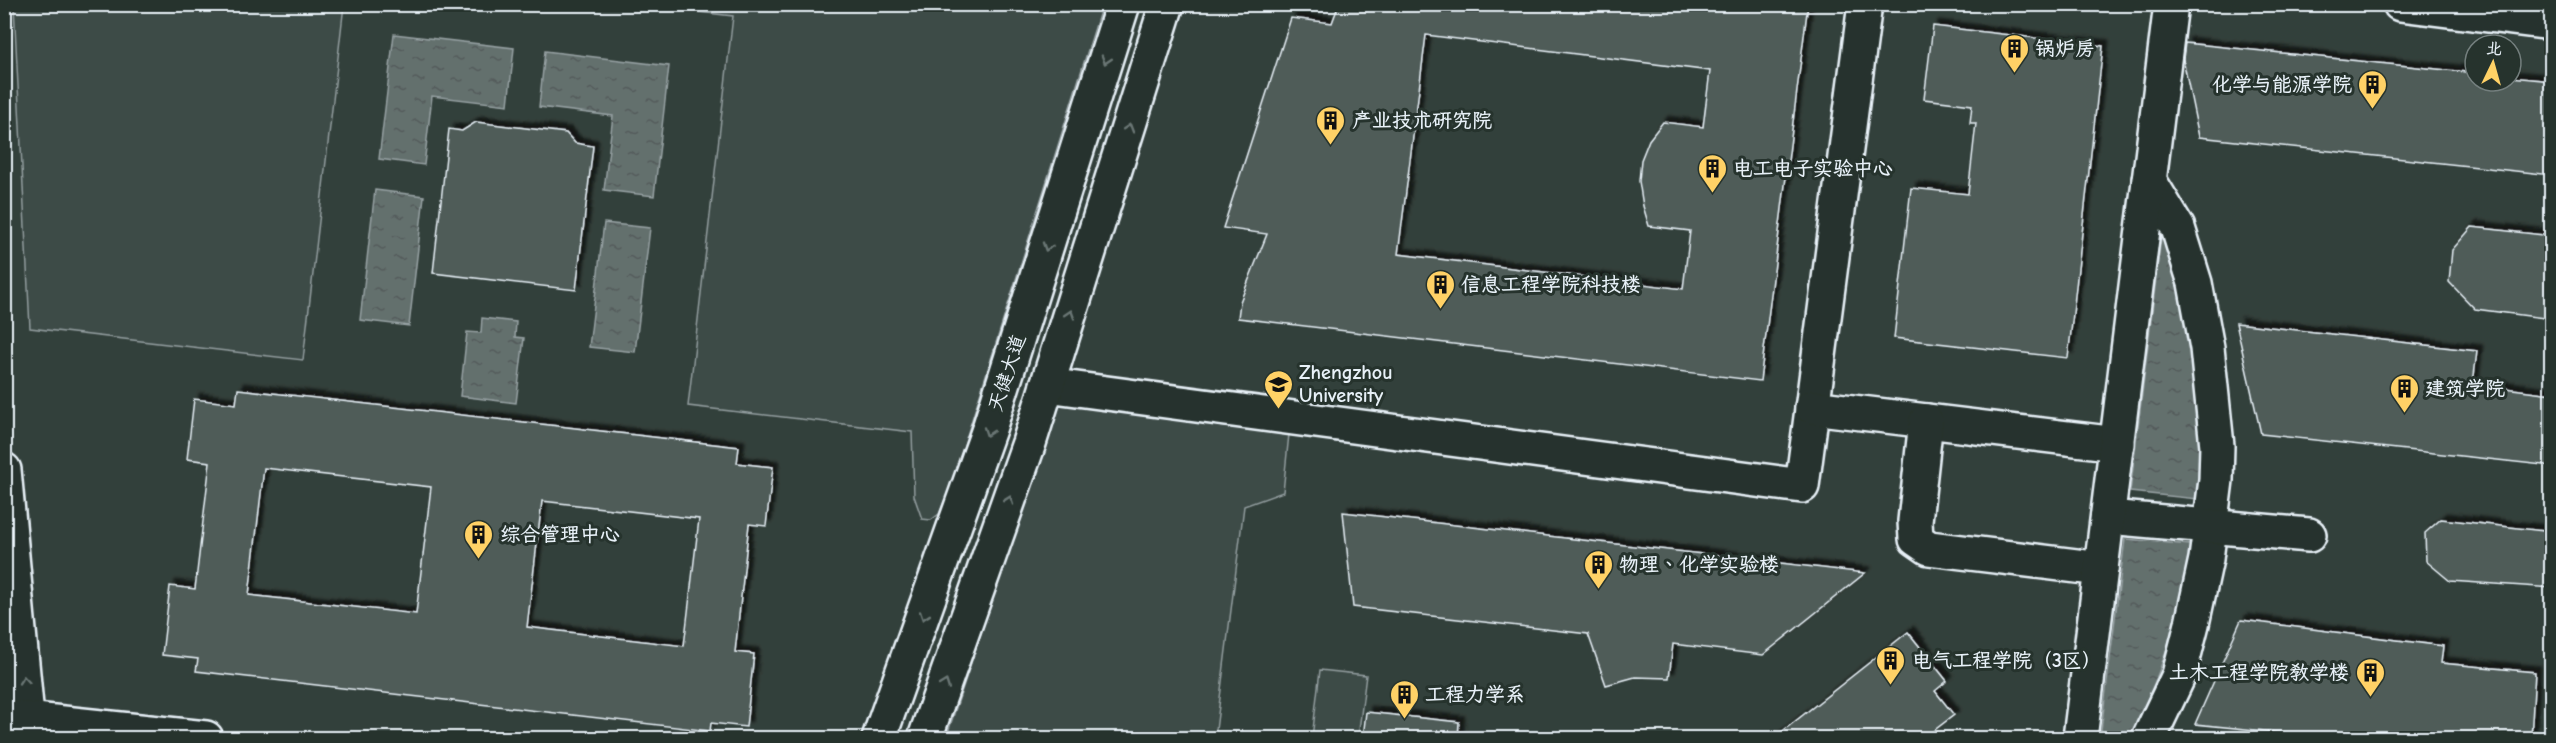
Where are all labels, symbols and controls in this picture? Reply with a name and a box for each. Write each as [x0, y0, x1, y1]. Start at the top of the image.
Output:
building icon: 锅炉房 [1998, 32, 2030, 74]
north arrow [2463, 33, 2523, 93]
place label: 锅炉房 [2035, 37, 2095, 60]
text: 北 [2485, 39, 2503, 59]
one-way arrow [1100, 54, 1113, 65]
building icon: 化学与能源学院 [2357, 68, 2389, 110]
place label: 化学与能源学院 [2212, 73, 2352, 96]
building icon: 产业技术研究院 [1315, 104, 1347, 146]
place label: 产业技术研究院 [1352, 109, 1492, 132]
one-way arrow [1122, 123, 1134, 134]
building icon: 电工电子实验中心 [1696, 152, 1728, 194]
place label: 电工电子实验中心 [1733, 157, 1893, 180]
one-way arrow [1042, 241, 1055, 252]
building icon: 信息工程学院科技楼 [1424, 268, 1456, 310]
place label: 信息工程学院科技楼 [1461, 273, 1641, 296]
one-way arrow [1063, 309, 1075, 320]
street label: 天健大道 [984, 331, 1030, 415]
place label: Zhengzhou University [1299, 361, 1393, 407]
school or university icon: Zhengzhou University [1262, 368, 1294, 410]
building icon: 建筑学院 [2388, 372, 2420, 414]
place label: 建筑学院 [2425, 377, 2505, 400]
one-way arrow [982, 426, 995, 437]
one-way arrow [1002, 495, 1015, 505]
building icon: 综合管理中心 [463, 518, 495, 560]
place label: 综合管理中心 [500, 523, 620, 546]
building icon: 物理、化学实验楼 [1582, 548, 1614, 590]
place label: 物理、化学实验楼 [1619, 553, 1779, 576]
one-way arrow [918, 610, 931, 621]
building icon: 电气工程学院（3区） [1875, 644, 1907, 686]
place label: 电气工程学院（3区） [1912, 649, 2102, 672]
building icon: 土木工程学院教学楼 [2354, 656, 2386, 698]
place label: 土木工程学院教学楼 [2169, 661, 2349, 684]
one-way arrow [18, 676, 31, 685]
building icon: 工程力学系 [1388, 678, 1420, 720]
one-way arrow [938, 679, 950, 690]
place label: 工程力学系 [1425, 683, 1525, 706]

